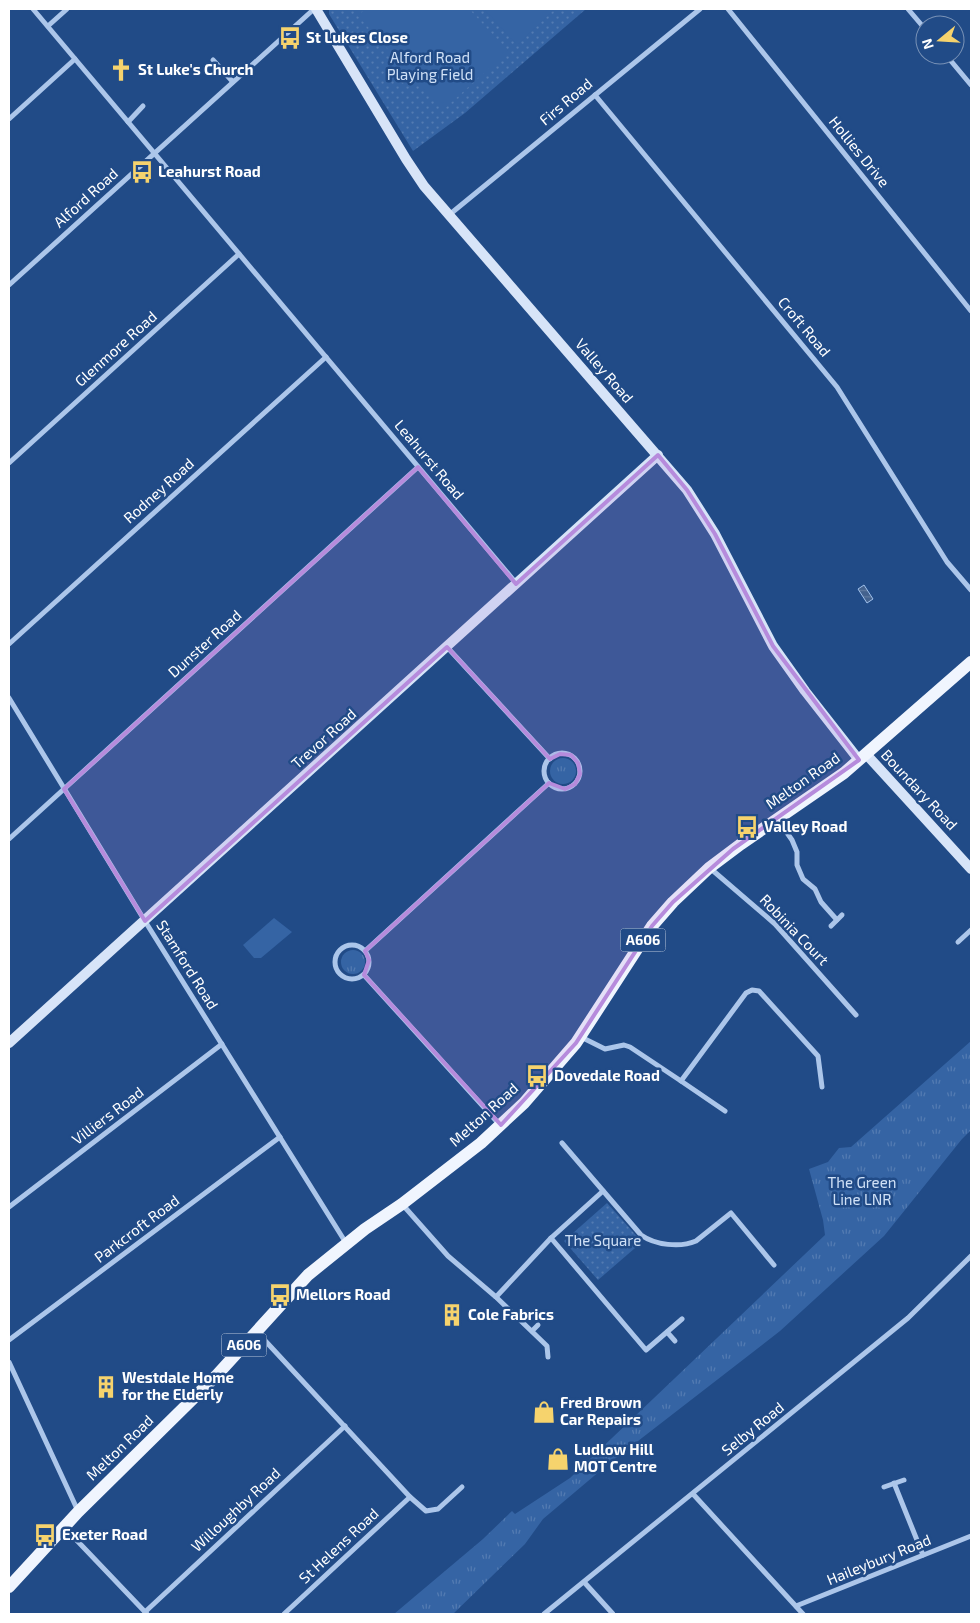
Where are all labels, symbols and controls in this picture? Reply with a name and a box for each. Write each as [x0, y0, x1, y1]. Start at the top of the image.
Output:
north arrow [915, 15, 965, 65]
bus stop icon: St Lukes Close [277, 25, 303, 51]
place label: St Lukes Close [306, 28, 408, 46]
text: N [918, 37, 937, 52]
park label: Alford Road Playing Field [387, 48, 473, 83]
church icon: St Luke's Church [108, 57, 134, 83]
place label: St Luke's Church [138, 60, 254, 78]
street label: Firs Road [535, 74, 595, 128]
street label: Hollies Drive [826, 112, 894, 190]
bus stop icon: Leahurst Road [129, 159, 155, 185]
place label: Leahurst Road [158, 162, 261, 180]
street label: Alford Road [50, 164, 121, 231]
street label: Croft Road [775, 293, 835, 360]
street label: Glenmore Road [71, 307, 160, 390]
street label: Valley Road [572, 334, 638, 406]
street label: Leahurst Road [391, 416, 468, 503]
street label: Rodney Road [119, 454, 197, 527]
street label: Dunster Road [164, 606, 245, 681]
street label: Trevor Road [287, 704, 359, 772]
street label: Boundary Road [878, 745, 962, 833]
street label: Melton Road [762, 748, 843, 812]
bus stop icon: Valley Road [734, 814, 760, 840]
place label: Valley Road [764, 817, 847, 836]
street label: Robinia Court [757, 890, 833, 969]
street label: Stamford Road [153, 917, 222, 1012]
road number: A606 [620, 928, 666, 952]
bus stop icon: Dovedale Road [524, 1063, 550, 1089]
place label: Dovedale Road [554, 1066, 660, 1084]
street label: Melton Road [445, 1079, 521, 1150]
street label: Villiers Road [68, 1082, 147, 1148]
park label: The Green Line LNR [828, 1173, 896, 1208]
street label: Parkcroft Road [90, 1190, 182, 1266]
park label: The Square [565, 1231, 641, 1249]
bus stop icon: Mellors Road [267, 1282, 293, 1308]
place label: Mellors Road [296, 1285, 391, 1303]
building icon: Cole Fabrics [439, 1302, 465, 1328]
place label: Cole Fabrics [468, 1305, 554, 1323]
road number: A606 [222, 1334, 266, 1356]
place label: Westdale Home for the Elderly [122, 1368, 234, 1404]
building icon: Westdale Home for the Elderly [93, 1374, 119, 1400]
place label: Fred Brown Car Repairs [560, 1393, 642, 1428]
street label: Selby Road [718, 1398, 787, 1459]
shop icon: Fred Brown Car Repairs [531, 1399, 557, 1425]
street label: Melton Road [82, 1411, 157, 1484]
place label: Ludlow Hill MOT Centre [574, 1440, 657, 1475]
shop icon: Ludlow Hill MOT Centre [545, 1446, 571, 1472]
street label: Willoughby Road [187, 1463, 284, 1555]
street label: St Helens Road [295, 1504, 382, 1587]
bus stop icon: Exeter Road [32, 1522, 58, 1548]
place label: Exeter Road [62, 1525, 147, 1543]
street label: Haileybury Road [824, 1530, 933, 1588]

